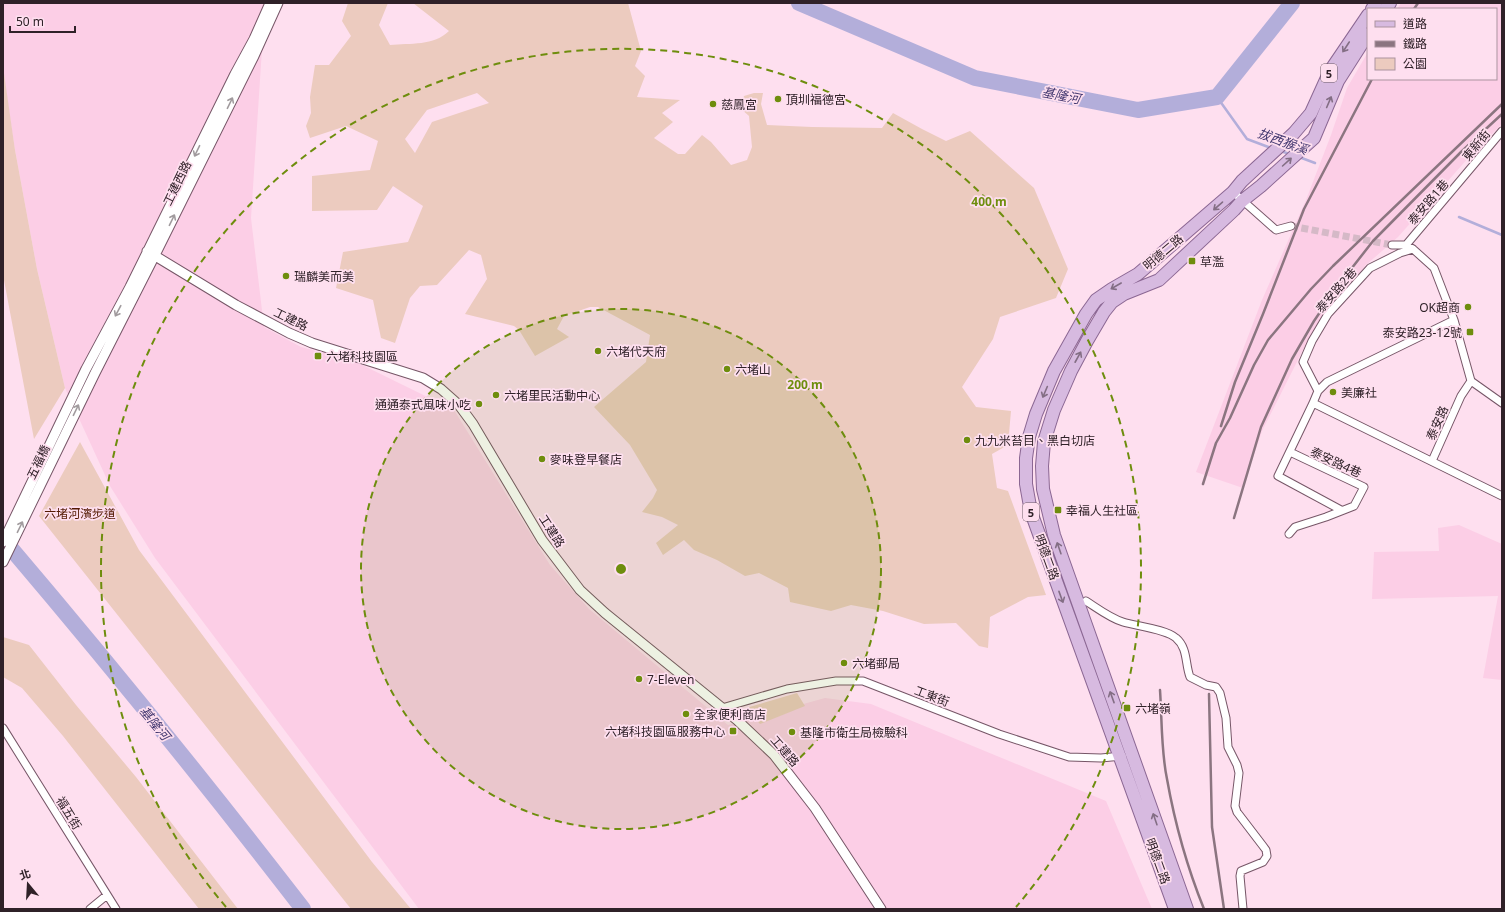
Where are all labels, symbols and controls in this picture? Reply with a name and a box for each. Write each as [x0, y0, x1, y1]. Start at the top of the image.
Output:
scale bar [10, 8, 75, 34]
legend [1367, 8, 1497, 80]
text: 50 m [16, 13, 44, 30]
text: 道路 [1403, 15, 1427, 32]
text: 鐵路 [1403, 35, 1427, 52]
one-way arrow [1342, 41, 1350, 52]
text: 公園 [1403, 55, 1427, 72]
road number: 5 [1321, 64, 1337, 82]
water label: 基隆河 [1040, 82, 1085, 108]
place label: 頂圳福德宮 [786, 91, 846, 108]
marker: 頂圳福德宮 [773, 94, 783, 104]
place label: 慈鳳宮 [721, 96, 757, 113]
one-way arrow [1326, 96, 1333, 108]
one-way arrow [227, 98, 234, 110]
marker: 慈鳳宮 [708, 99, 718, 109]
water label: 拔西猴溪 [1255, 124, 1312, 159]
street label: 東新街 [1458, 126, 1494, 164]
one-way arrow [193, 144, 200, 156]
street label: 工建西路 [159, 158, 195, 208]
one-way arrow [1282, 158, 1292, 167]
street label: 泰安路1巷 [1404, 176, 1452, 228]
text: 400 m [971, 193, 1007, 210]
one-way arrow [1213, 201, 1223, 210]
one-way arrow [169, 214, 177, 226]
street label: 明德二路 [1139, 230, 1187, 274]
place label: 草濫 [1200, 253, 1224, 270]
marker: 草濫 [1187, 256, 1197, 266]
street label: 泰安路2巷 [1312, 264, 1360, 316]
place label: 瑞麟美而美 [294, 268, 354, 285]
marker: 瑞麟美而美 [281, 271, 291, 281]
one-way arrow [1110, 283, 1122, 291]
place label: OK超商 [1419, 299, 1460, 316]
marker: OK超商 [1463, 302, 1473, 312]
street label: 工建路 [271, 303, 311, 335]
one-way arrow [113, 305, 121, 317]
place label: 泰安路23-12號 [1383, 324, 1462, 341]
marker: 泰安路23-12號 [1465, 327, 1475, 337]
place label: 六堵代天府 [606, 343, 666, 360]
marker: 六堵代天府 [593, 346, 603, 356]
place label: 六堵科技園區 [326, 348, 398, 365]
marker: 六堵科技園區 [313, 351, 323, 361]
one-way arrow [1075, 351, 1083, 363]
place label: 六堵山 [735, 361, 771, 378]
marker: 六堵山 [722, 364, 732, 374]
text: 200 m [787, 376, 823, 393]
place label: 美廉社 [1341, 384, 1377, 401]
one-way arrow [1041, 386, 1048, 398]
place label: 六堵里民活動中心 [504, 387, 600, 404]
marker: 美廉社 [1328, 387, 1338, 397]
marker: 六堵里民活動中心 [491, 390, 501, 400]
place label: 通通泰式風味小吃 [375, 396, 471, 413]
marker: 通通泰式風味小吃 [474, 399, 484, 409]
street label: 泰安路 [1422, 403, 1452, 443]
one-way arrow [73, 405, 80, 417]
place label: 九九米苔目、黑白切店 [975, 432, 1095, 449]
marker: 九九米苔目、黑白切店 [962, 435, 972, 445]
street label: 五福橋 [22, 442, 54, 482]
street label: 泰安路4巷 [1308, 443, 1364, 481]
place label: 麥味登早餐店 [550, 451, 622, 468]
marker: 麥味登早餐店 [537, 454, 547, 464]
place label: 幸福人生社區 [1066, 502, 1138, 519]
road number: 5 [1023, 503, 1039, 521]
park label: 六堵河濱步道 [44, 505, 116, 522]
marker: 幸福人生社區 [1053, 505, 1063, 515]
street label: 工建路 [535, 511, 569, 551]
one-way arrow [17, 522, 24, 534]
street label: 明德二路 [1031, 532, 1063, 582]
one-way arrow [1055, 541, 1062, 554]
centre of rings [614, 562, 628, 576]
one-way arrow [1058, 591, 1066, 603]
place label: 六堵郵局 [852, 655, 900, 672]
marker: 六堵郵局 [839, 658, 849, 668]
place label: 7-Eleven [647, 671, 694, 688]
marker: 7-Eleven [634, 674, 644, 684]
street label: 工東街 [912, 682, 952, 710]
one-way arrow [1107, 691, 1115, 703]
place label: 六堵嶺 [1135, 700, 1171, 717]
water label: 基隆河 [136, 702, 176, 746]
marker: 六堵嶺 [1122, 703, 1132, 713]
place label: 全家便利商店 [694, 706, 766, 723]
marker: 全家便利商店 [681, 709, 691, 719]
place label: 六堵科技園區服務中心 [605, 723, 725, 740]
place label: 基隆市衛生局檢驗科 [800, 724, 908, 741]
marker: 六堵科技園區服務中心 [728, 726, 738, 736]
marker: 基隆市衛生局檢驗科 [787, 727, 797, 737]
street label: 工建路 [767, 732, 803, 770]
street label: 福五街 [52, 793, 86, 833]
one-way arrow [1151, 813, 1158, 826]
street label: 明德二路 [1142, 836, 1174, 886]
north arrow [8, 864, 48, 904]
text: 北 [17, 865, 32, 883]

